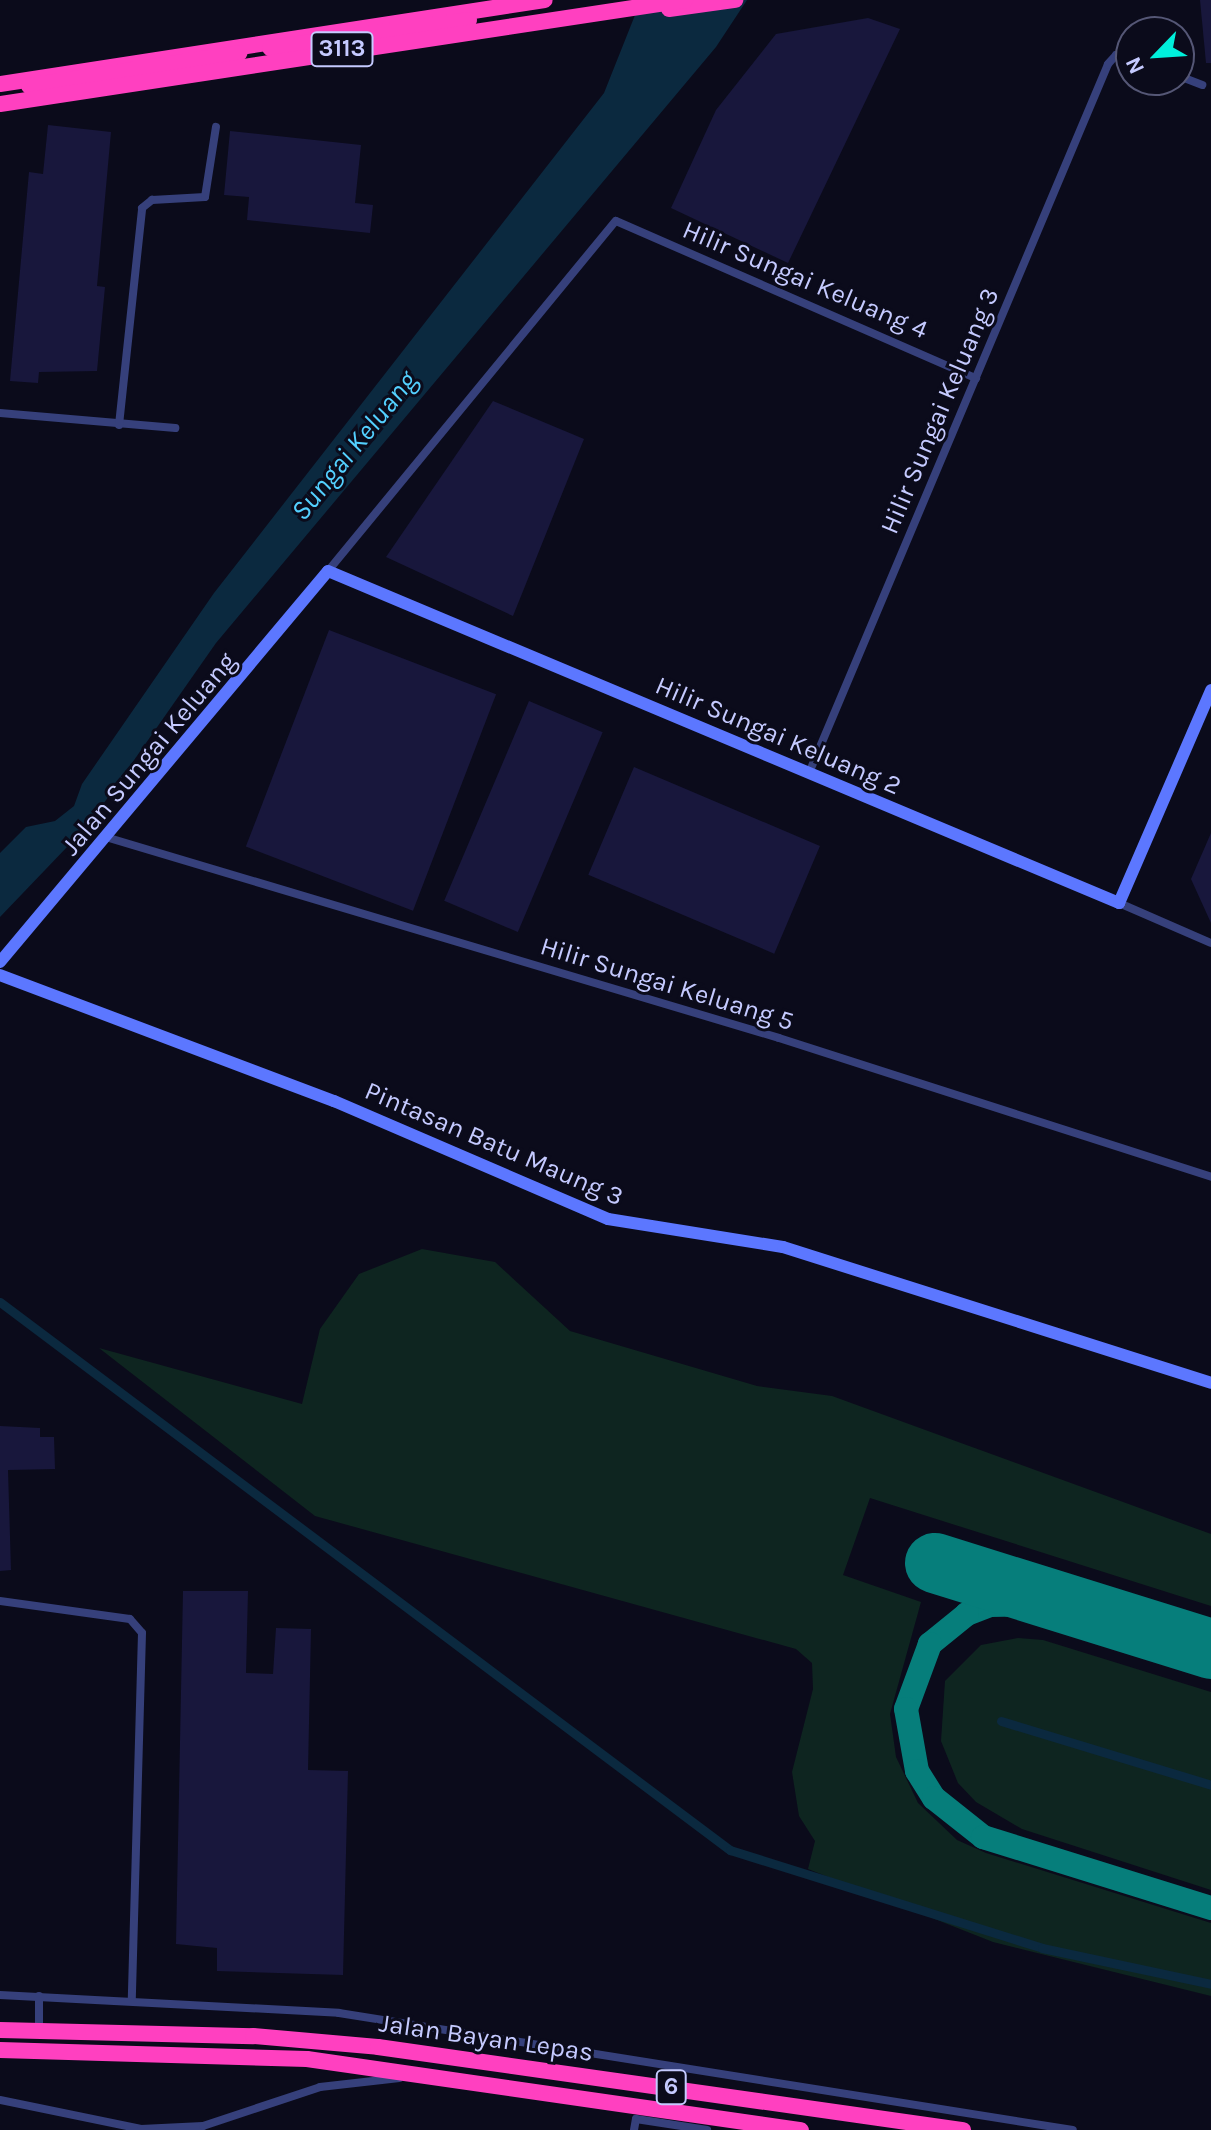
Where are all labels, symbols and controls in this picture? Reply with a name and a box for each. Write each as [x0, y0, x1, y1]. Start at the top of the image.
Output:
north arrow [1115, 16, 1195, 96]
road number: 3113 [310, 29, 374, 69]
text: N [1120, 53, 1150, 78]
street label: Hilir Sungai Keluang 4 [678, 214, 932, 346]
street label: Hilir Sungai Keluang 3 [874, 283, 1006, 539]
water label: Sungai Keluang [284, 365, 424, 527]
street label: Jalan Sungai Keluang [55, 646, 243, 862]
street label: Hilir Sungai Keluang 2 [650, 670, 906, 802]
street label: Hilir Sungai Keluang 5 [536, 931, 798, 1037]
street label: Pintasan Batu Maung 3 [360, 1075, 628, 1213]
street label: Jalan Bayan Lepas [377, 2008, 595, 2068]
road number: 6 [655, 2067, 687, 2107]

